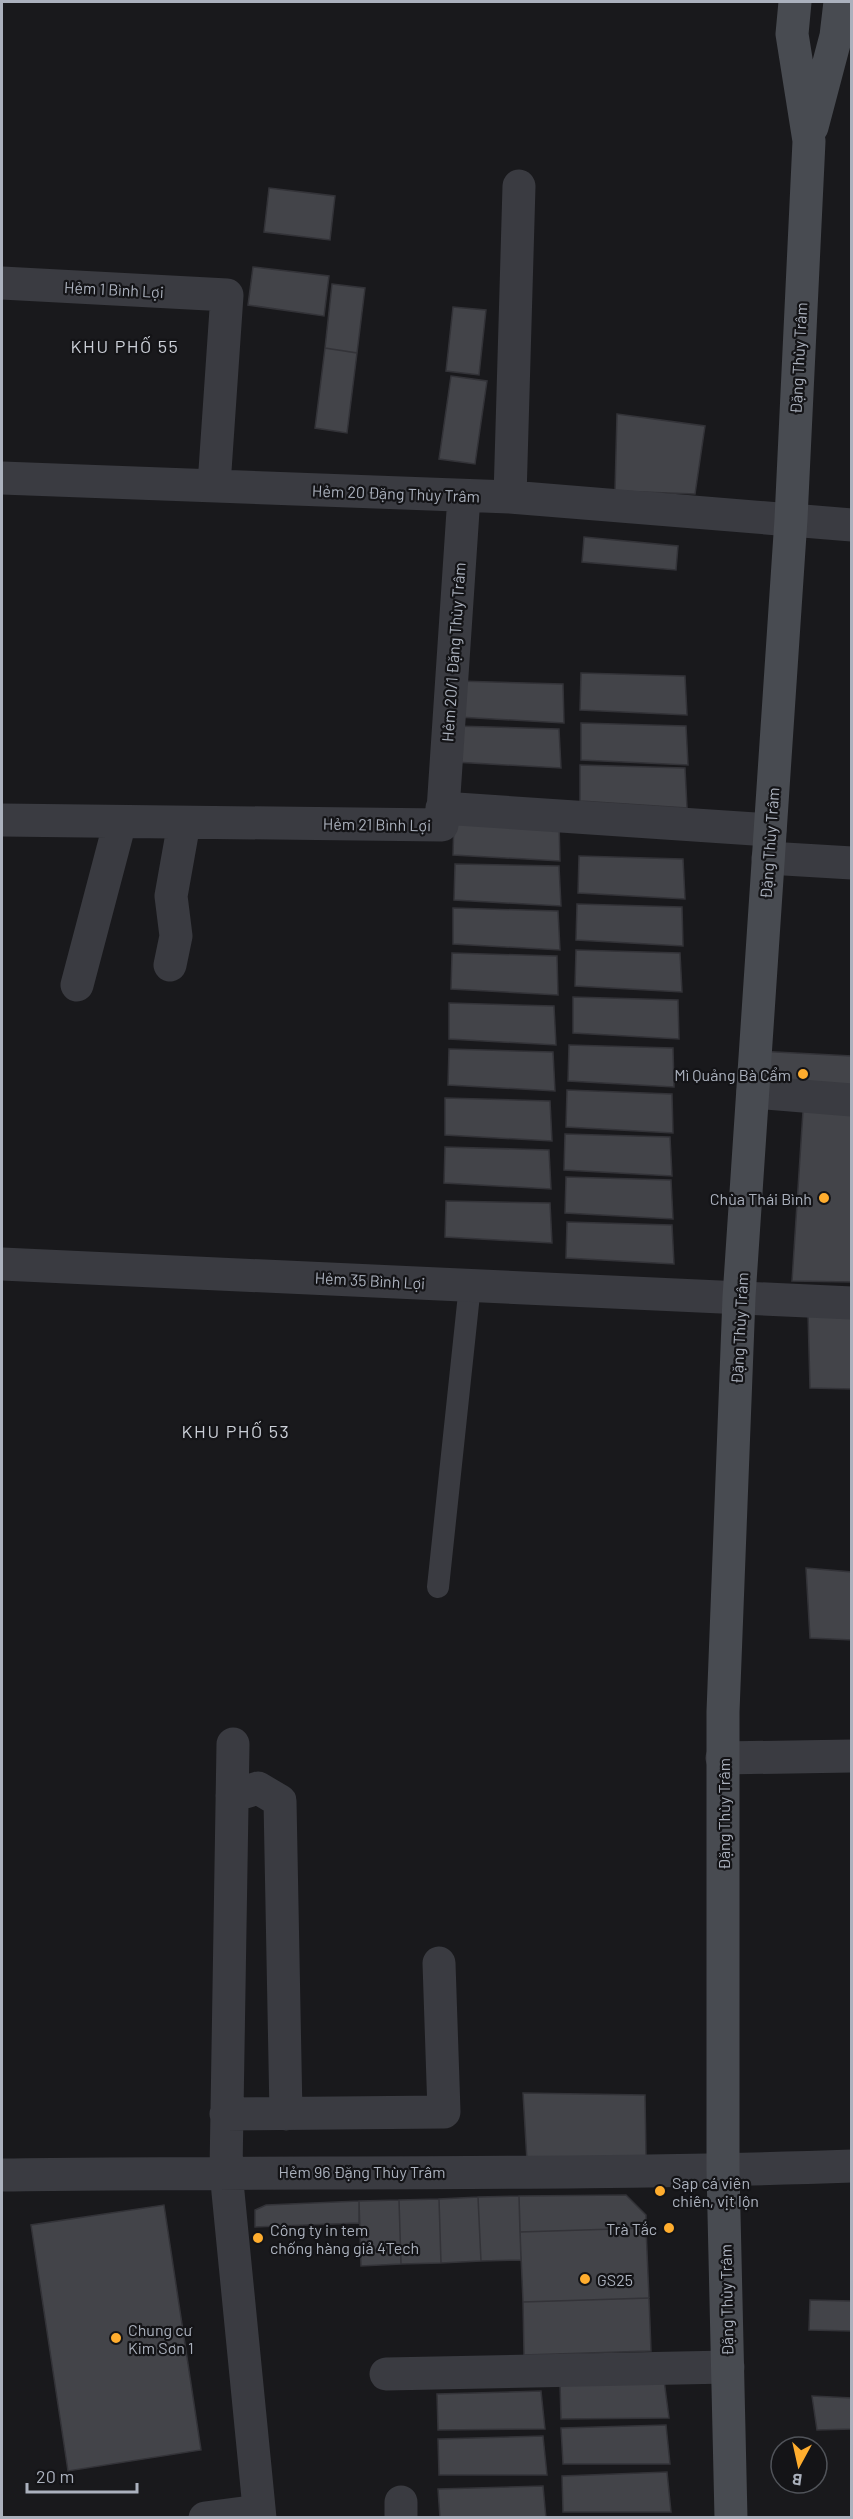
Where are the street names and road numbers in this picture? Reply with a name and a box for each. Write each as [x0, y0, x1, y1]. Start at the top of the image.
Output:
street label: Hẻm 1 Bình Lợi [64, 277, 164, 301]
street label: Đặng Thùy Trâm [786, 302, 810, 414]
street label: Hẻm 20 Đặng Thùy Trâm [312, 481, 480, 505]
street label: Hẻm 20/1 Đặng Thùy Trâm [437, 562, 469, 742]
street label: Đặng Thùy Trâm [756, 787, 782, 899]
street label: Hẻm 21 Bình Lợi [323, 814, 431, 834]
street label: Hẻm 35 Bình Lợi [314, 1268, 426, 1292]
street label: Đặng Thùy Trâm [727, 1272, 751, 1384]
street label: Đặng Thùy Trâm [714, 1758, 733, 1870]
street label: Hẻm 96 Đặng Thùy Trâm [279, 2162, 445, 2181]
street label: Đặng Thùy Trâm [716, 2244, 736, 2356]

